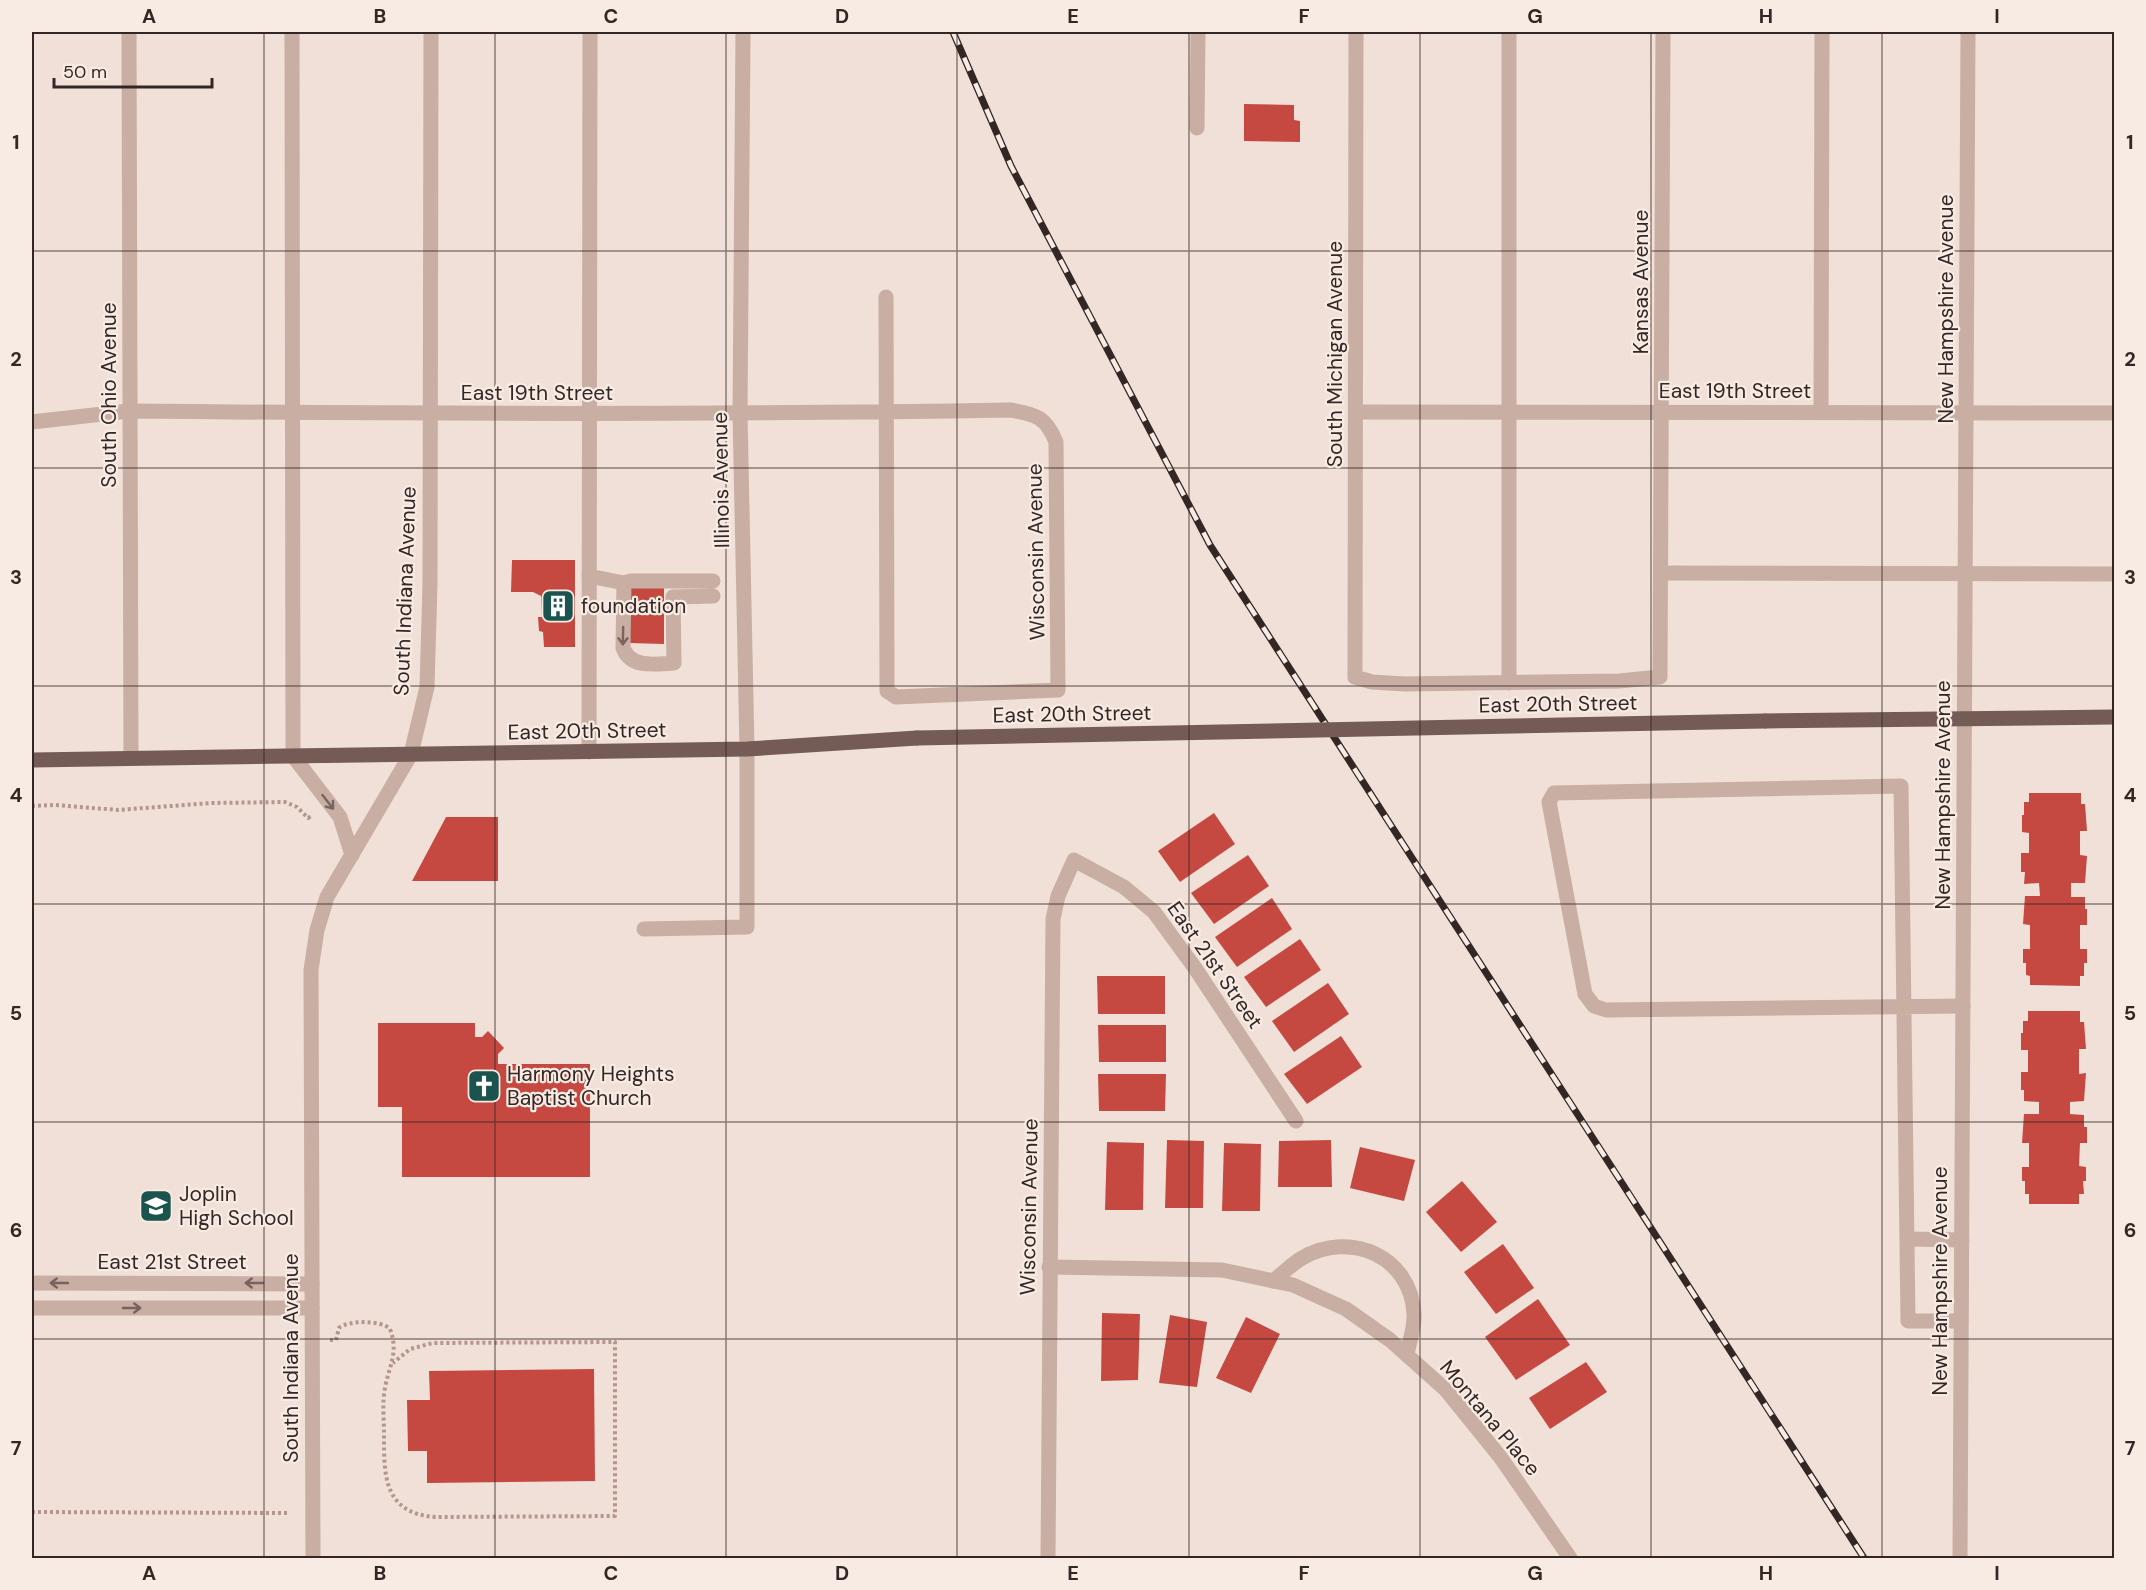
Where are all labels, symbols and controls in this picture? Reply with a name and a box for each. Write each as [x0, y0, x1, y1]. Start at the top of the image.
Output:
text: A [142, 3, 156, 29]
text: B [374, 3, 386, 29]
text: C [604, 3, 618, 29]
text: D [835, 3, 849, 29]
text: E [1067, 3, 1079, 29]
text: F [1298, 3, 1310, 29]
text: G [1527, 3, 1543, 29]
text: H [1759, 3, 1773, 29]
text: I [1994, 3, 2000, 29]
scale bar [54, 51, 212, 89]
text: 50 m [63, 60, 107, 84]
text: 1 [12, 129, 20, 155]
text: 1 [2126, 129, 2134, 155]
street label: New Hampshire Avenue [1932, 194, 1960, 424]
street label: Kansas Avenue [1627, 210, 1655, 354]
street label: South Michigan Avenue [1321, 241, 1349, 467]
street label: South Ohio Avenue [95, 302, 123, 488]
text: 2 [10, 346, 22, 372]
text: 2 [2124, 346, 2136, 372]
street label: East 19th Street [1659, 377, 1811, 405]
street label: East 19th Street [461, 379, 613, 407]
street label: Illinois Avenue [706, 412, 736, 548]
street label: Wisconsin Avenue [1020, 463, 1052, 641]
street label: South Indiana Avenue [387, 486, 423, 696]
text: 3 [10, 564, 22, 590]
text: 3 [2124, 564, 2136, 590]
building icon: foundation [540, 588, 576, 624]
place label: foundation [581, 592, 686, 620]
one-way arrow [617, 626, 629, 646]
street label: New Hampshire Avenue [1929, 680, 1957, 910]
street label: East 20th Street [1478, 689, 1638, 719]
street label: East 20th Street [992, 699, 1152, 729]
street label: East 20th Street [507, 716, 667, 746]
text: 4 [10, 782, 23, 808]
text: 4 [2124, 782, 2137, 808]
one-way arrow [322, 794, 335, 810]
street label: East 21st Street [1161, 896, 1269, 1034]
text: 5 [10, 1000, 22, 1026]
text: 5 [2124, 1000, 2136, 1026]
place label: Harmony Heights Baptist Church [507, 1060, 675, 1112]
church icon: Harmony Heights Baptist Church [466, 1068, 502, 1104]
street label: Wisconsin Avenue [1013, 1118, 1045, 1296]
street label: New Hampshire Avenue [1926, 1166, 1954, 1396]
place label: Joplin High School [179, 1180, 294, 1232]
school or university icon: Joplin High School [138, 1188, 174, 1224]
text: 6 [10, 1217, 22, 1243]
text: 6 [2124, 1217, 2136, 1243]
street label: East 21st Street [97, 1248, 247, 1276]
street label: South Indiana Avenue [277, 1253, 305, 1463]
one-way arrow [49, 1277, 69, 1289]
one-way arrow [244, 1278, 264, 1289]
one-way arrow [121, 1302, 141, 1314]
street label: Montana Place [1433, 1354, 1547, 1482]
text: 7 [11, 1435, 22, 1461]
text: 7 [2125, 1435, 2136, 1461]
text: A [142, 1560, 156, 1586]
text: B [374, 1560, 386, 1586]
text: C [604, 1560, 618, 1586]
text: D [835, 1560, 849, 1586]
text: E [1067, 1560, 1079, 1586]
text: F [1298, 1560, 1310, 1586]
text: G [1527, 1560, 1543, 1586]
text: H [1759, 1560, 1773, 1586]
text: I [1994, 1560, 2000, 1586]

